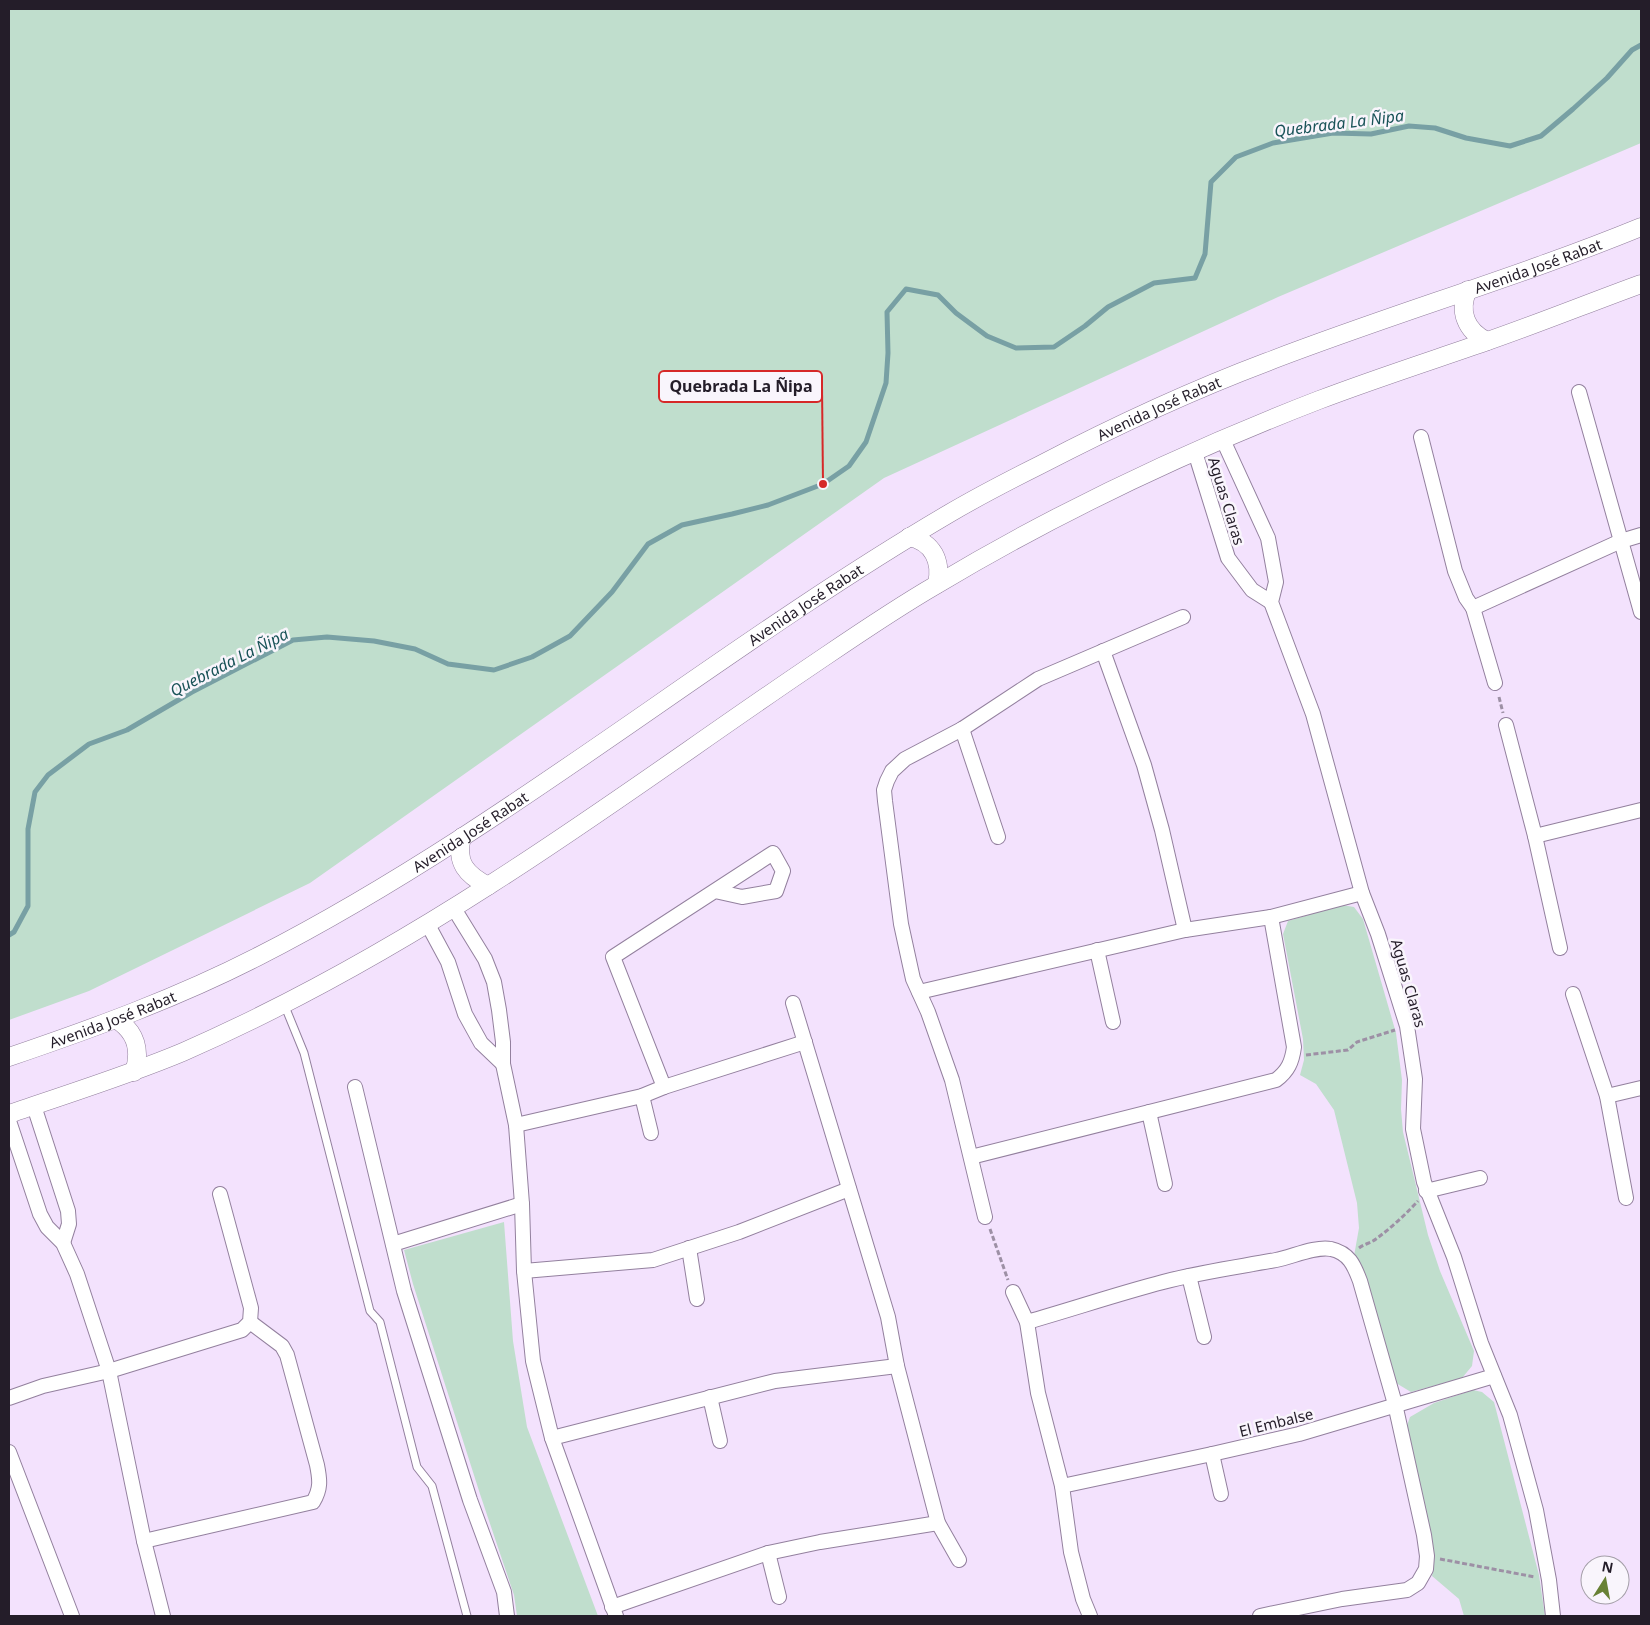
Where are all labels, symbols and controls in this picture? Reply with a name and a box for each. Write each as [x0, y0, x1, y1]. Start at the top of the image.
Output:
water label: Quebrada La Ñipa [1273, 104, 1405, 142]
street label: Avenida José Rabat [1472, 233, 1605, 298]
callout: Quebrada La Ñipa [659, 371, 822, 402]
street label: Avenida José Rabat [1093, 371, 1224, 445]
text: Quebrada La Ñipa [669, 375, 813, 397]
street label: Aguas Claras [1204, 455, 1250, 547]
street label: Avenida José Rabat [744, 559, 867, 650]
water label: Quebrada La Ñipa [166, 623, 292, 701]
street label: Avenida José Rabat [408, 786, 532, 876]
street label: Aguas Claras [1387, 937, 1431, 1029]
street label: Avenida José Rabat [46, 986, 179, 1052]
street label: El Embalse [1237, 1403, 1315, 1441]
north arrow [1580, 1555, 1630, 1605]
text: N [1600, 1556, 1615, 1577]

